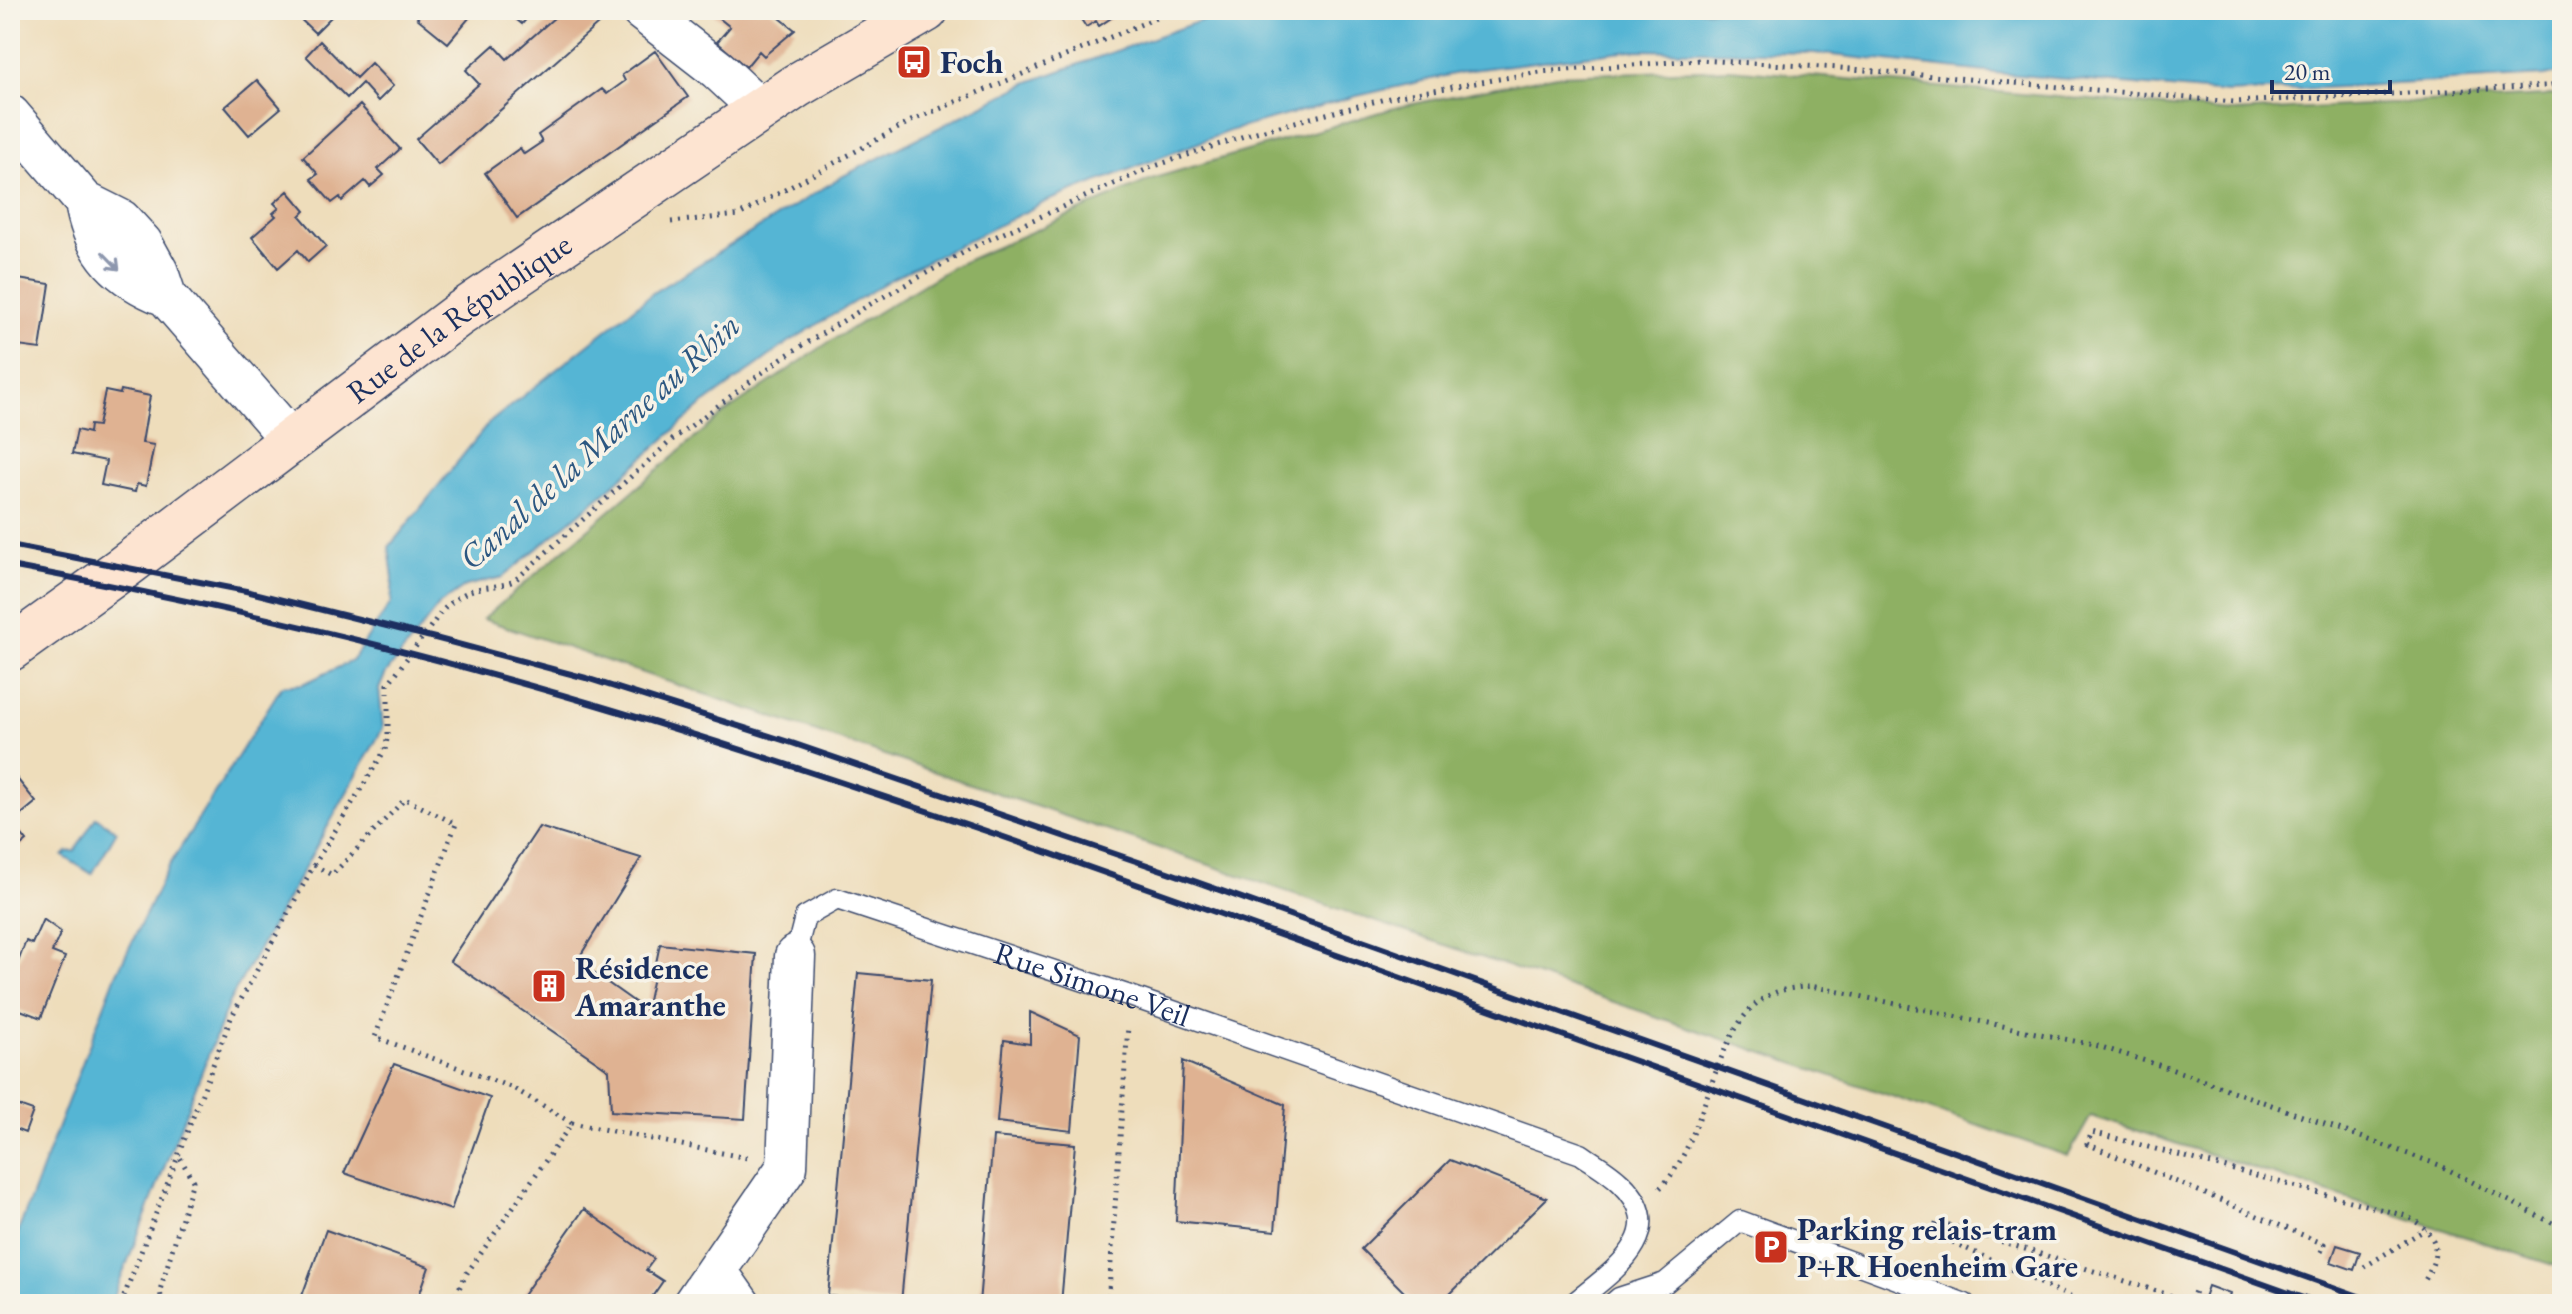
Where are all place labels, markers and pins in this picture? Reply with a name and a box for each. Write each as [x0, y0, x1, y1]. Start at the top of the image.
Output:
place label: Foch [940, 41, 1003, 83]
bus stop icon: Foch [895, 43, 933, 81]
place label: Résidence Amaranthe [574, 947, 726, 1026]
building icon: Résidence Amaranthe [530, 967, 568, 1005]
place label: Parking relais-tram P+R Hoenheim Gare [1797, 1208, 2078, 1287]
parking icon: Parking relais-tram P+R Hoenheim Gare [1752, 1228, 1790, 1266]

